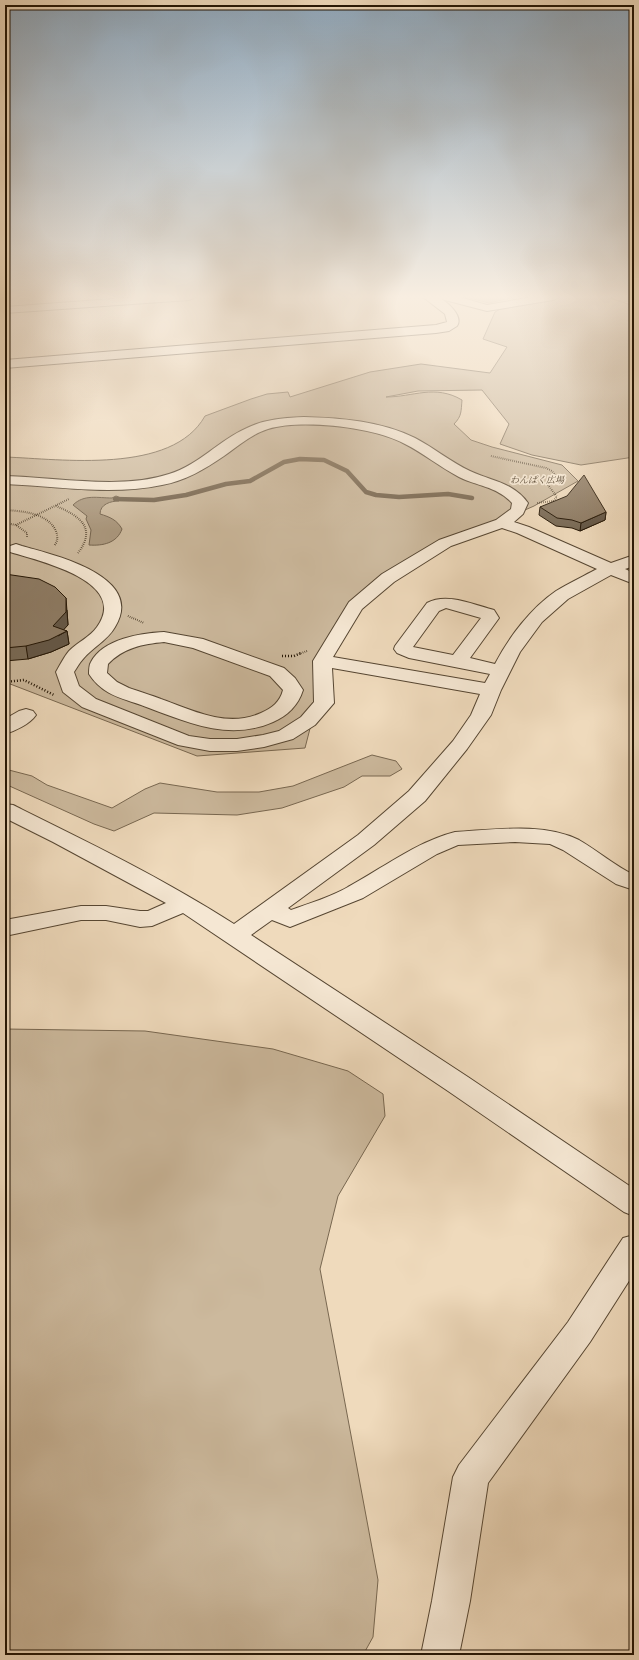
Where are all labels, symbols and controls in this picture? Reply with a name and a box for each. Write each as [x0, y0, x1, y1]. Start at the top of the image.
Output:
park label: わんぱく広場 [510, 474, 565, 487]

